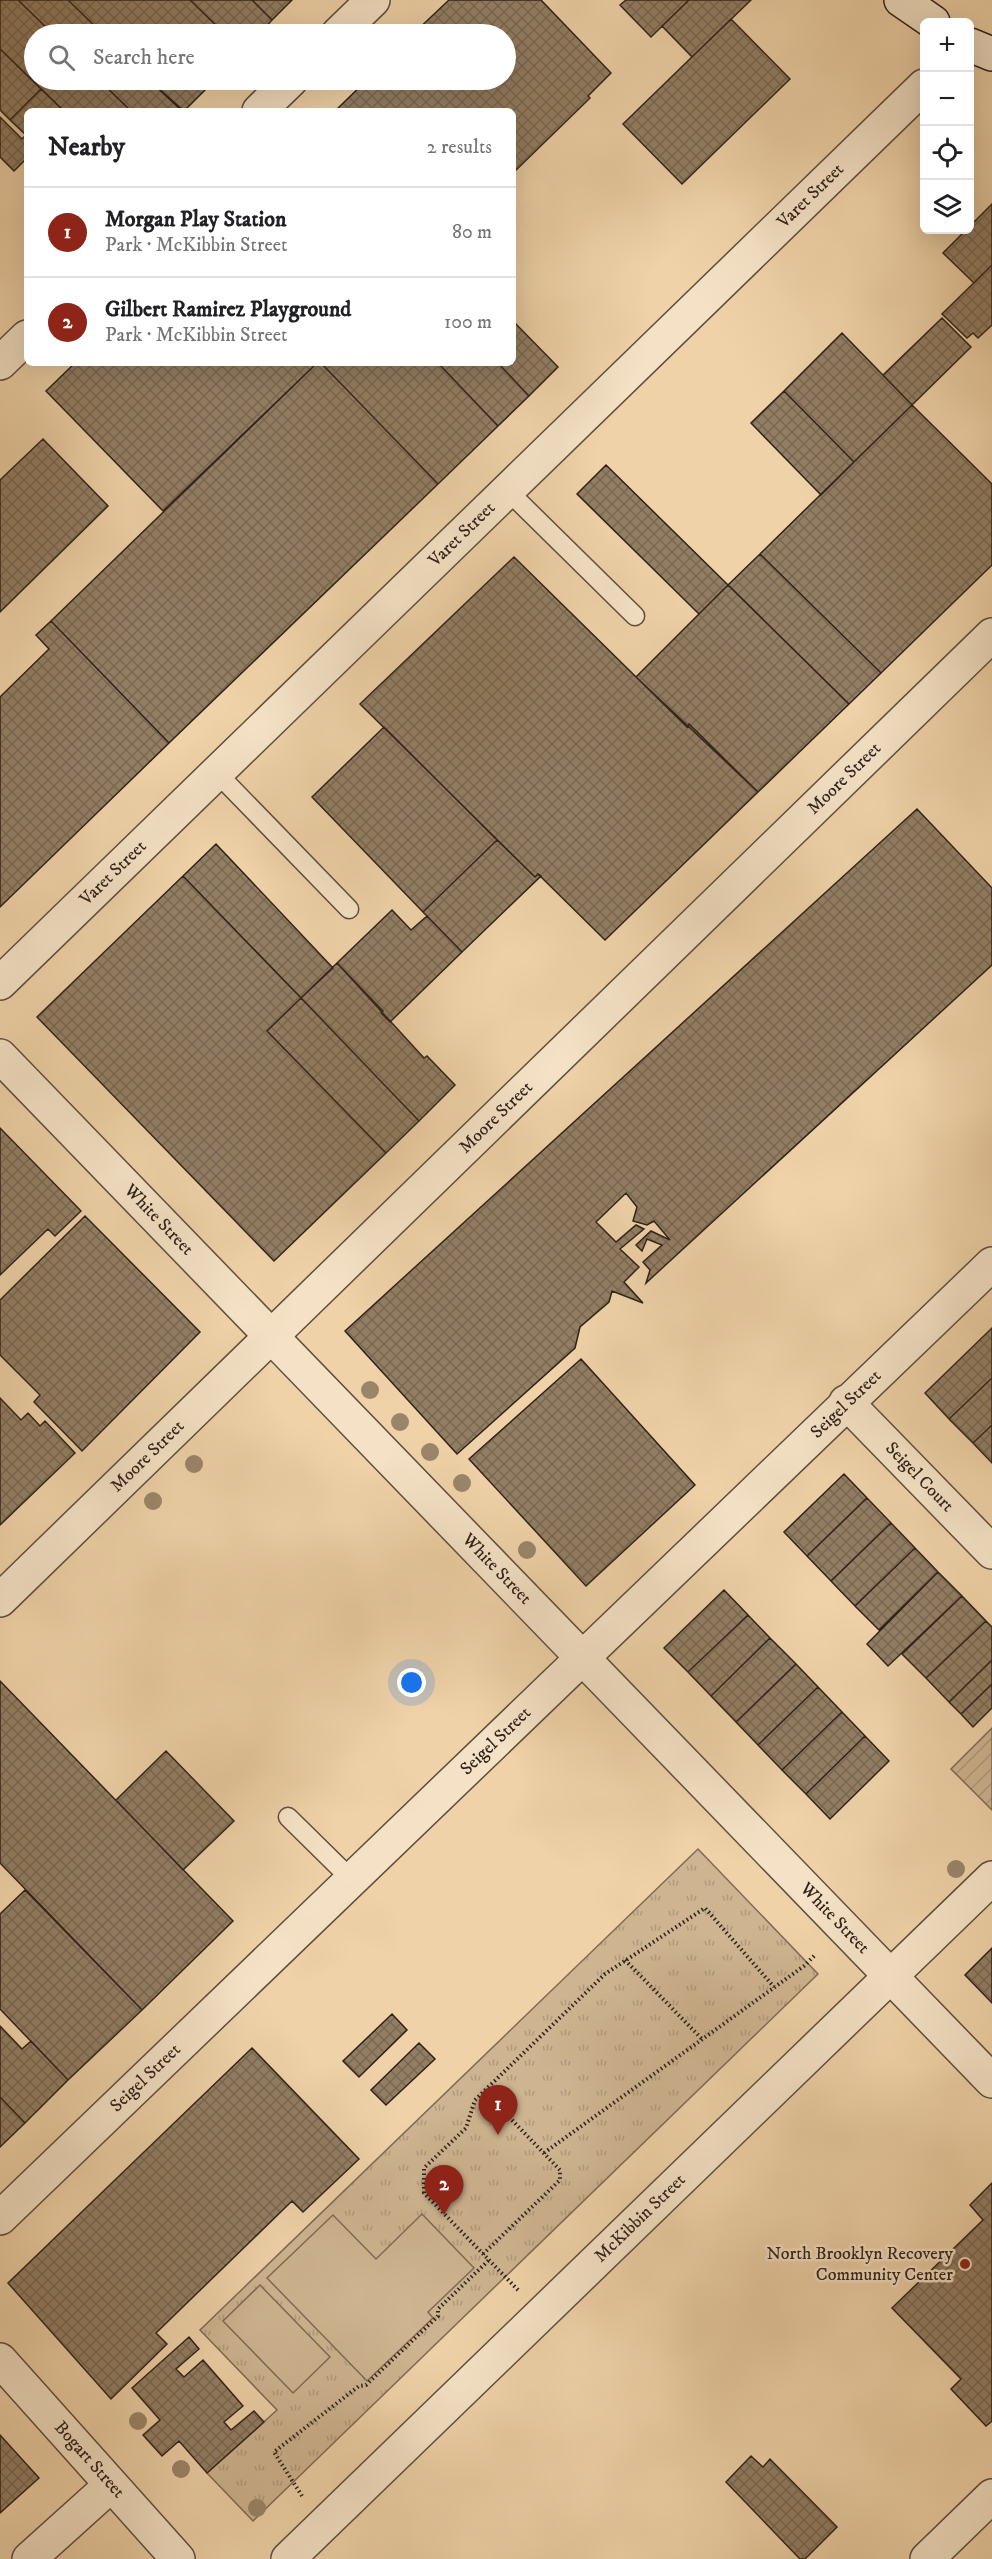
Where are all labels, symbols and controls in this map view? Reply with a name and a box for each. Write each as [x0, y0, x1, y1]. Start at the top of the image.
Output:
map controls [920, 18, 974, 234]
button: + [920, 18, 974, 72]
search box [24, 24, 516, 90]
icon: search [45, 41, 78, 74]
text: Search here [93, 44, 195, 71]
button: − [920, 72, 974, 126]
button: locate [920, 126, 974, 180]
text: Nearby [48, 131, 125, 164]
text: 2 results [427, 135, 492, 160]
street label: Varet Street [772, 158, 849, 234]
button: layers [920, 180, 974, 234]
text: Morgan Play Station [105, 206, 286, 233]
text: 1 [64, 220, 71, 245]
text: 80 m [452, 220, 492, 245]
text: Park · McKibbin Street [105, 233, 287, 258]
text: Gilbert Ramirez Playground [105, 296, 351, 323]
text: 2 [63, 310, 72, 335]
text: 100 m [444, 310, 492, 335]
text: Park · McKibbin Street [105, 323, 287, 348]
street label: Varet Street [423, 497, 500, 572]
street label: Moore Street [803, 738, 886, 819]
street label: Varet Street [75, 836, 151, 911]
street label: Moore Street [455, 1077, 538, 1158]
street label: White Street [118, 1179, 198, 1260]
street label: Seigel Street [806, 1365, 886, 1443]
street label: Moore Street [106, 1415, 189, 1497]
street label: Seigel Court [880, 1438, 958, 1517]
street label: White Street [456, 1528, 536, 1609]
your location [397, 1668, 426, 1697]
street label: Seigel Street [456, 1702, 536, 1780]
street label: White Street [794, 1877, 874, 1959]
street label: Seigel Street [106, 2039, 186, 2117]
pin: 1 [478, 2086, 518, 2135]
pin: 2 [424, 2166, 464, 2215]
street label: McKibbin Street [590, 2169, 691, 2267]
place label: North Brooklyn Recovery Community Center [766, 2243, 953, 2286]
marker: North Brooklyn Recovery Community Center [958, 2257, 972, 2271]
street label: Bogart Street [49, 2417, 130, 2503]

